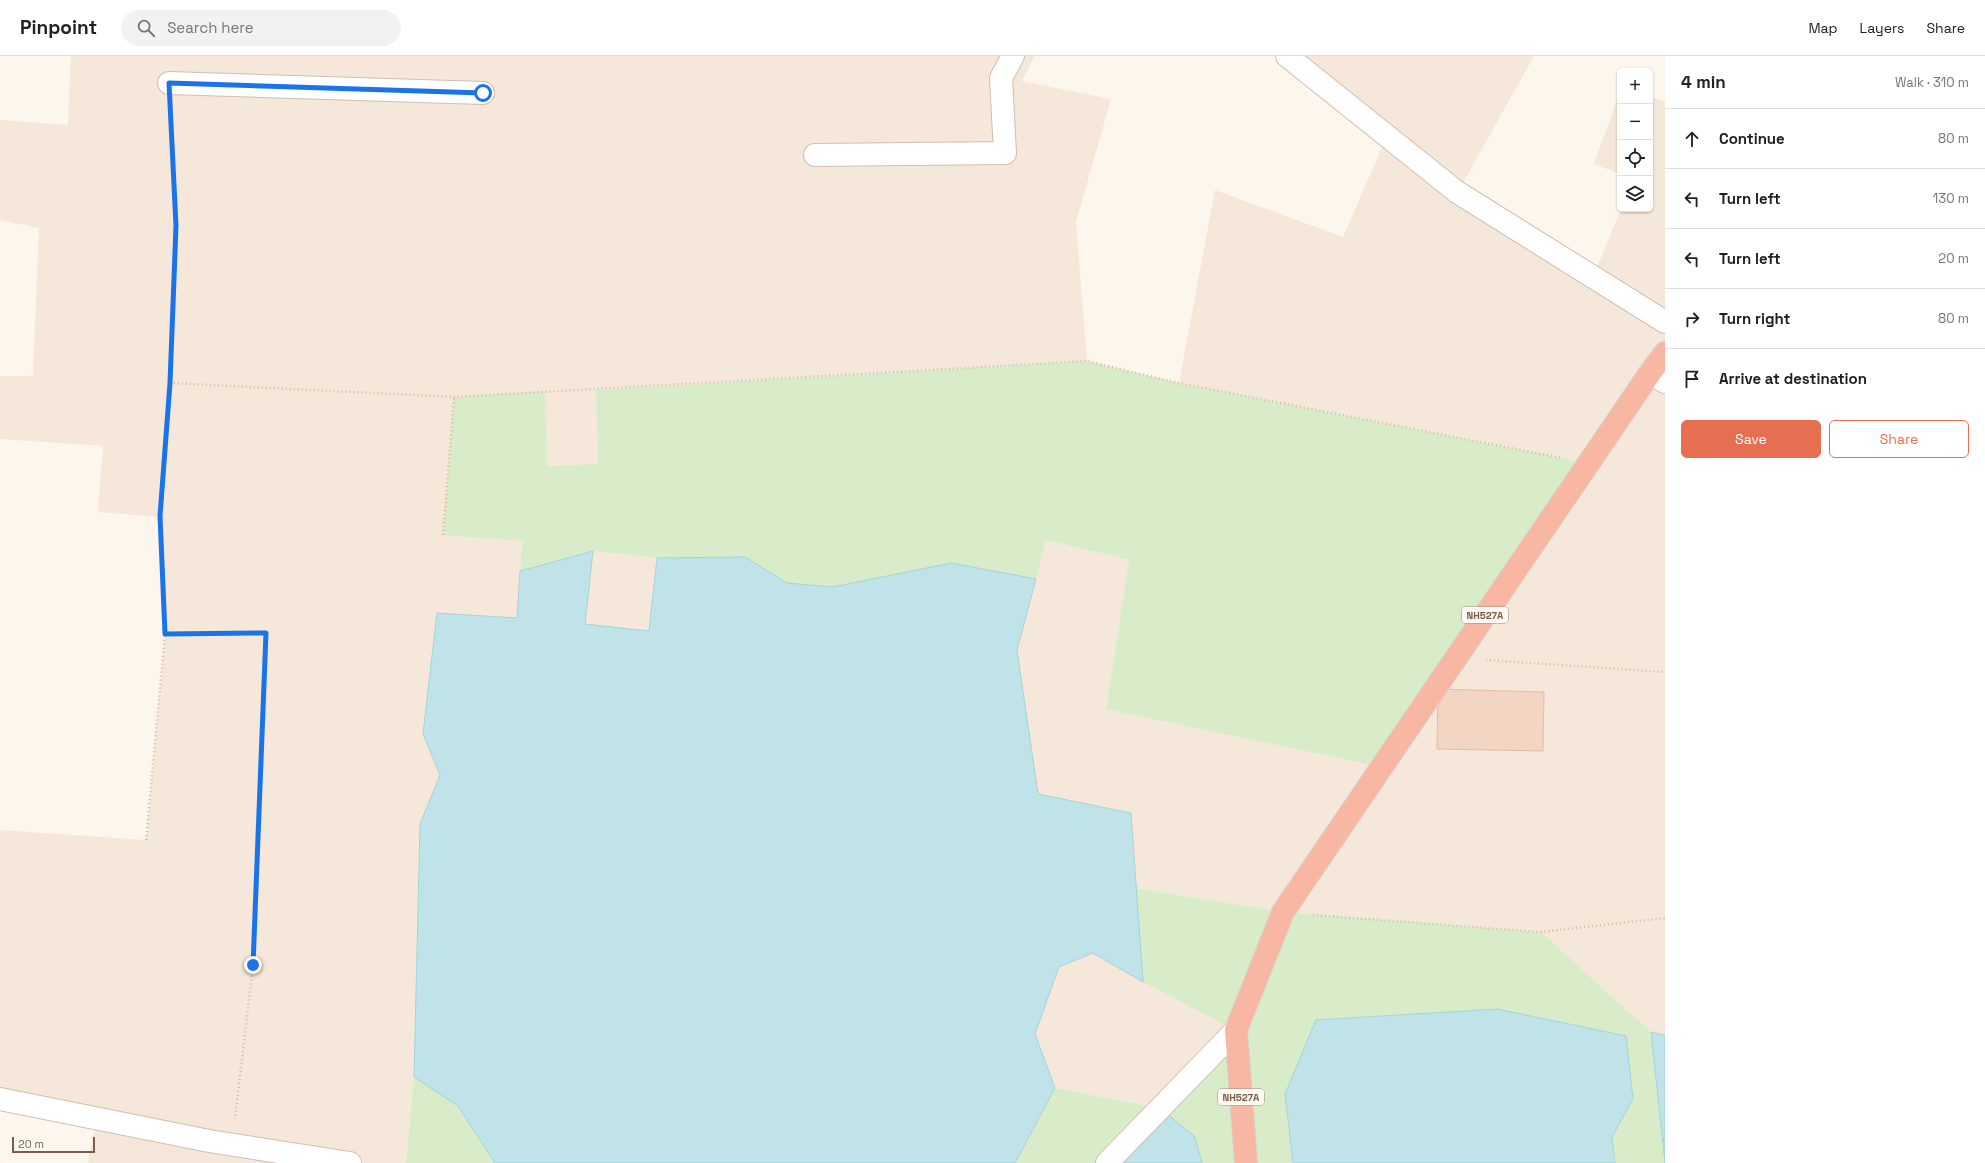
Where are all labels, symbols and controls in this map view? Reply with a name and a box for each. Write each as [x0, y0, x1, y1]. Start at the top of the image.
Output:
search box [121, 10, 401, 46]
text: Pinpoint [20, 15, 97, 40]
icon: search [135, 17, 157, 39]
text: Search here [167, 18, 254, 37]
text: Map [1808, 19, 1838, 37]
text: Layers [1860, 19, 1904, 37]
text: Share [1926, 19, 1965, 37]
map controls [1617, 68, 1653, 212]
button: + [1617, 68, 1653, 104]
text: 4 min [1681, 71, 1726, 93]
text: Walk · 310 m [1895, 74, 1969, 91]
route start [474, 84, 492, 102]
button: − [1617, 104, 1653, 140]
icon: ahead [1681, 128, 1703, 150]
text: Continue [1719, 129, 1785, 148]
text: 80 m [1938, 130, 1969, 147]
button: locate [1617, 140, 1653, 176]
button: layers [1617, 176, 1653, 212]
icon: left [1681, 188, 1703, 210]
text: Turn left [1719, 189, 1781, 208]
text: 130 m [1933, 190, 1969, 207]
icon: left [1681, 248, 1703, 270]
text: Turn left [1719, 249, 1781, 268]
text: 20 m [1938, 250, 1969, 267]
icon: right [1681, 308, 1703, 330]
text: Turn right [1719, 309, 1790, 328]
text: 80 m [1938, 310, 1969, 327]
icon: arrive [1681, 368, 1703, 390]
text: Arrive at destination [1719, 369, 1867, 388]
button: Save [1681, 420, 1821, 458]
button: Share [1829, 420, 1969, 458]
road number: NH527A [1462, 607, 1508, 623]
route end [244, 956, 262, 974]
road number: NH527A [1218, 1089, 1264, 1105]
scale bar [12, 1135, 95, 1154]
text: 20 m [18, 1137, 44, 1151]

